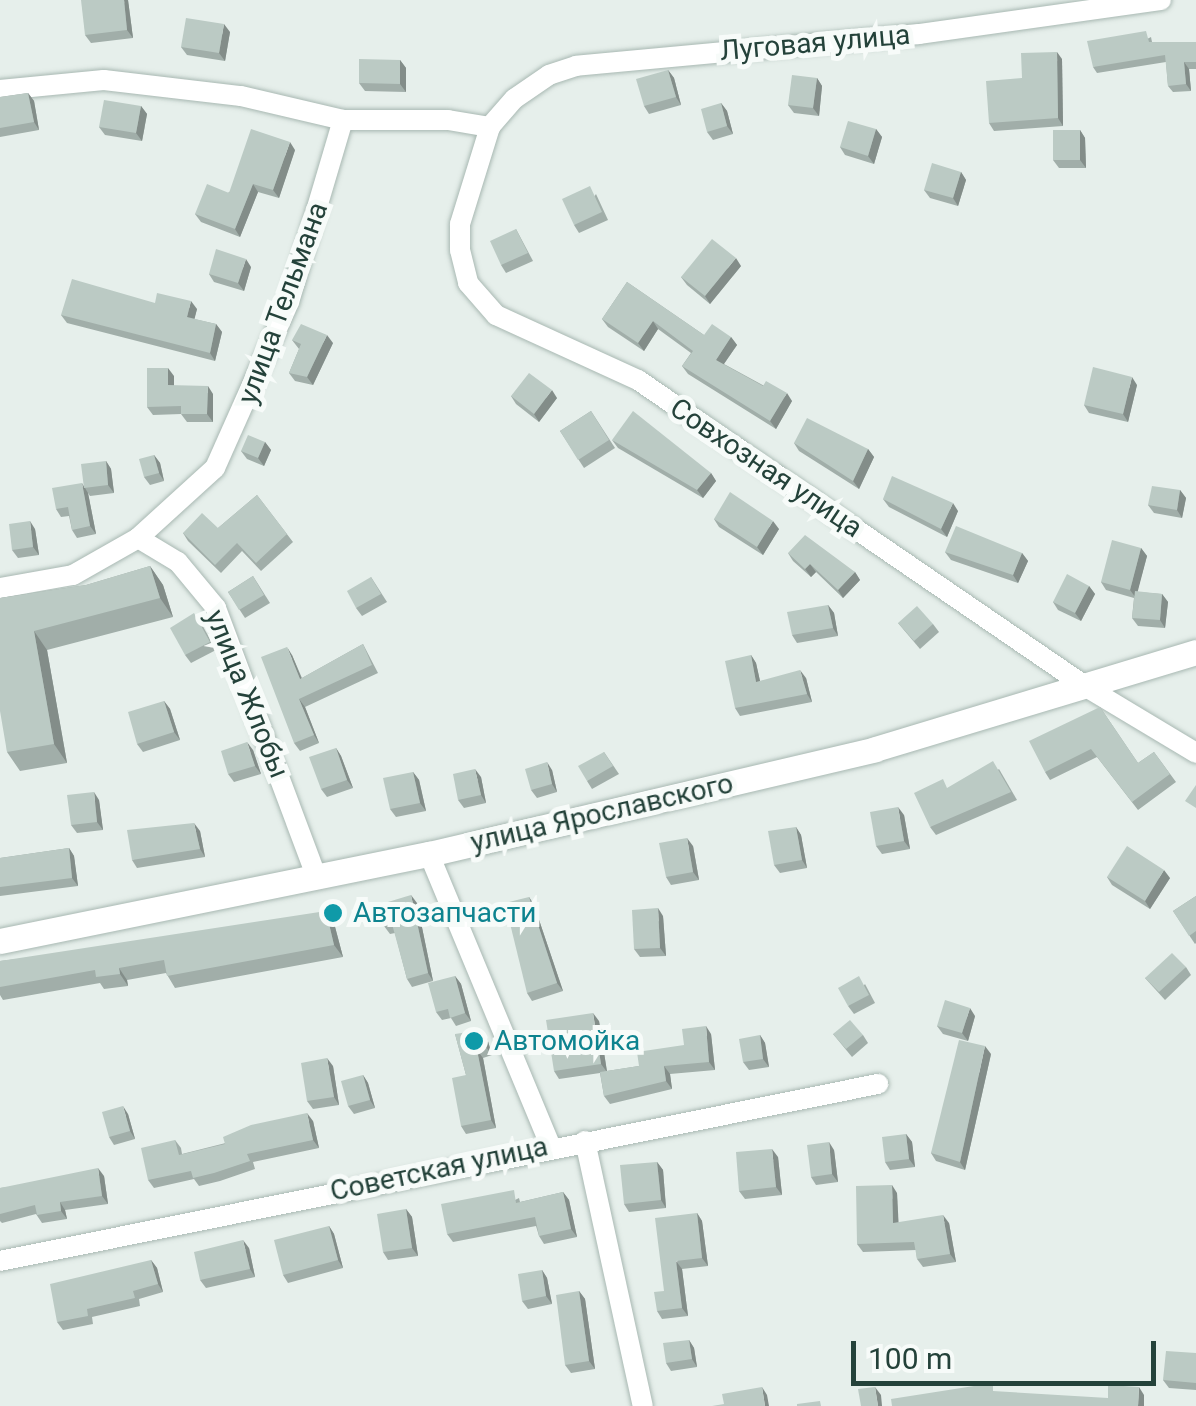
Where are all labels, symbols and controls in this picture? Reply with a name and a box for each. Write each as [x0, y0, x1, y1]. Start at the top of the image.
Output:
street label: Луговая улица [718, 18, 912, 68]
street label: улица Тельмана [231, 197, 335, 409]
street label: Совхозная улица [664, 391, 868, 545]
street label: улица Жлобы [198, 605, 296, 783]
street label: улица Ярославского [467, 766, 737, 860]
place label: Автозапчасти [353, 896, 536, 930]
marker: Автозапчасти [322, 902, 344, 924]
place label: Автомойка [494, 1024, 640, 1058]
marker: Автомойка [463, 1030, 485, 1052]
street label: Советская улица [327, 1130, 551, 1208]
scale bar [856, 1321, 1161, 1383]
text: 100 m [868, 1341, 952, 1376]

